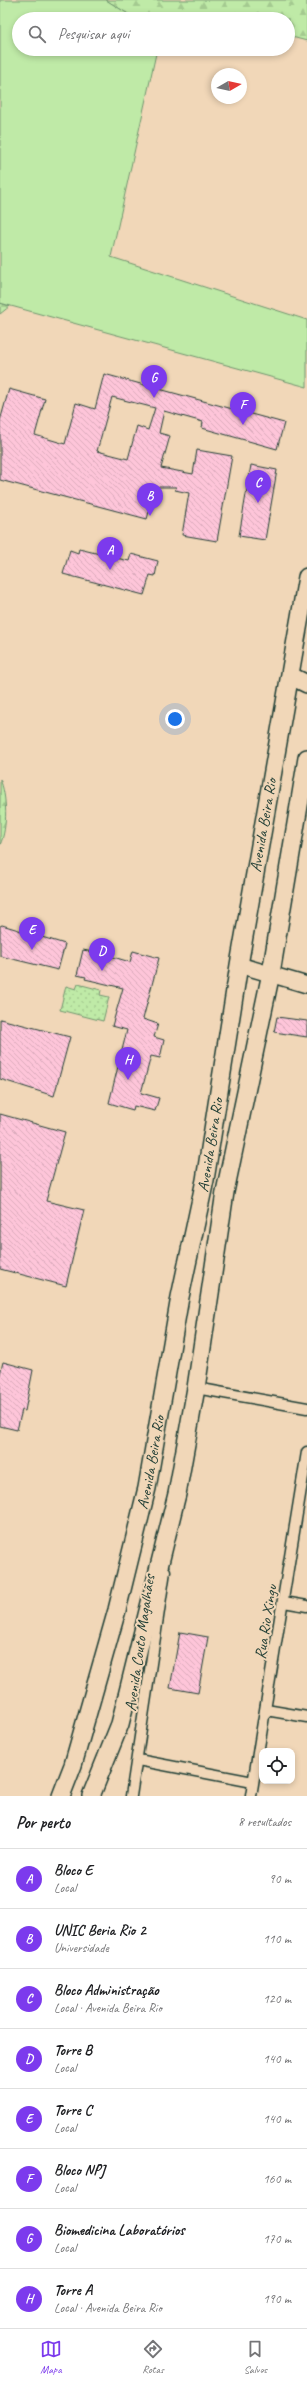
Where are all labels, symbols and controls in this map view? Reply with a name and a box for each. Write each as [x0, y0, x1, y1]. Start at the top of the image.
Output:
search box [12, 12, 295, 56]
icon: search [26, 23, 48, 45]
text: Pesquisar aqui [58, 25, 129, 44]
north arrow [211, 68, 247, 104]
pin: G [141, 365, 167, 398]
pin: F [230, 392, 256, 425]
pin: C [245, 470, 271, 503]
pin: B [137, 483, 163, 516]
pin: A [97, 537, 123, 570]
your location [165, 709, 185, 729]
street label: Avenida Beira Rio [245, 775, 282, 874]
pin: E [19, 917, 45, 950]
pin: D [89, 938, 115, 971]
pin: H [115, 1047, 141, 1080]
street label: Avenida Beira Rio [193, 1094, 228, 1194]
street label: Avenida Beira Rio [132, 1412, 170, 1511]
street label: Avenida Couto Magalhães [121, 1572, 160, 1713]
street label: Rua Rio Xingu [250, 1582, 282, 1661]
map controls [259, 1748, 295, 1784]
button: locate [259, 1748, 295, 1784]
text: Por perto [16, 1812, 70, 1833]
text: 8 resultados [238, 1814, 291, 1830]
text: Bloco E [54, 1861, 93, 1880]
text: A [26, 1871, 32, 1887]
text: 90 m [269, 1871, 291, 1887]
text: Local [54, 1880, 76, 1896]
text: UNIC Beria Rio 2 [54, 1921, 146, 1940]
text: B [26, 1931, 32, 1947]
text: 110 m [263, 1931, 291, 1947]
text: Universidade [54, 1940, 109, 1956]
text: Bloco Administração [54, 1981, 159, 2000]
text: C [26, 1991, 32, 2007]
text: 120 m [263, 1991, 291, 2007]
text: Local · Avenida Beira Rio [54, 2000, 162, 2016]
text: Torre B [54, 2041, 92, 2060]
text: D [25, 2051, 33, 2067]
text: 140 m [263, 2051, 291, 2067]
text: Local [54, 2060, 76, 2076]
text: Torre C [54, 2101, 92, 2120]
text: E [26, 2111, 32, 2127]
text: 140 m [263, 2111, 291, 2127]
text: Local [54, 2120, 76, 2136]
text: Bloco NPJ [54, 2161, 105, 2180]
text: F [26, 2171, 32, 2187]
text: 160 m [263, 2171, 291, 2187]
text: Local [54, 2180, 76, 2196]
text: Biomedicina Laboratórios [54, 2221, 185, 2240]
text: G [26, 2231, 32, 2247]
text: 170 m [263, 2231, 291, 2247]
text: Local [54, 2240, 76, 2256]
text: Torre A [54, 2281, 92, 2300]
text: H [25, 2291, 33, 2307]
text: 190 m [263, 2291, 291, 2307]
text: Local · Avenida Beira Rio [54, 2300, 162, 2316]
tab: Mapa [40, 2338, 62, 2376]
tab: Rotas [142, 2338, 164, 2376]
tab: Salvos [244, 2338, 267, 2376]

